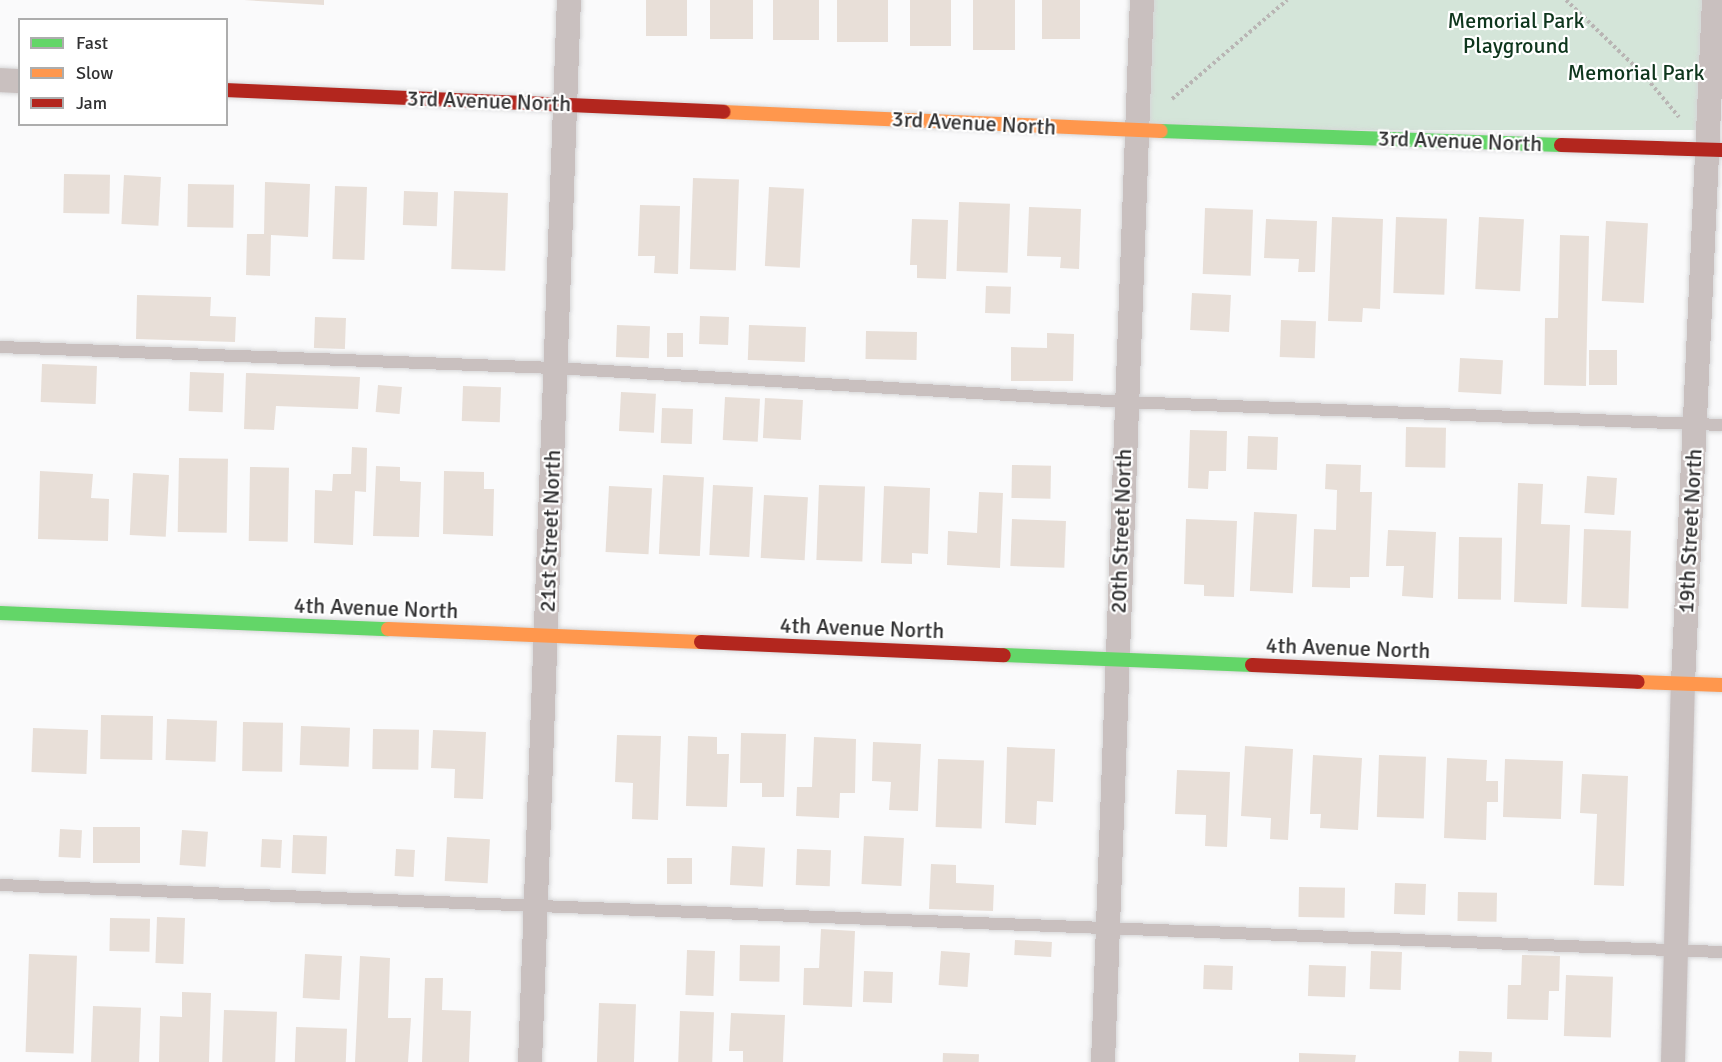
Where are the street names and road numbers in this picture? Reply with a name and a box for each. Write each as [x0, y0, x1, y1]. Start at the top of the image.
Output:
street label: 3rd Avenue North [406, 85, 572, 117]
street label: 3rd Avenue North [891, 106, 1057, 140]
street label: 3rd Avenue North [1377, 125, 1543, 157]
street label: 20th Street North [1105, 448, 1137, 614]
street label: 19th Street North [1672, 448, 1708, 614]
street label: 21st Street North [534, 449, 566, 613]
street label: 4th Avenue North [293, 592, 459, 624]
street label: 4th Avenue North [779, 612, 945, 644]
street label: 4th Avenue North [1265, 632, 1431, 664]

